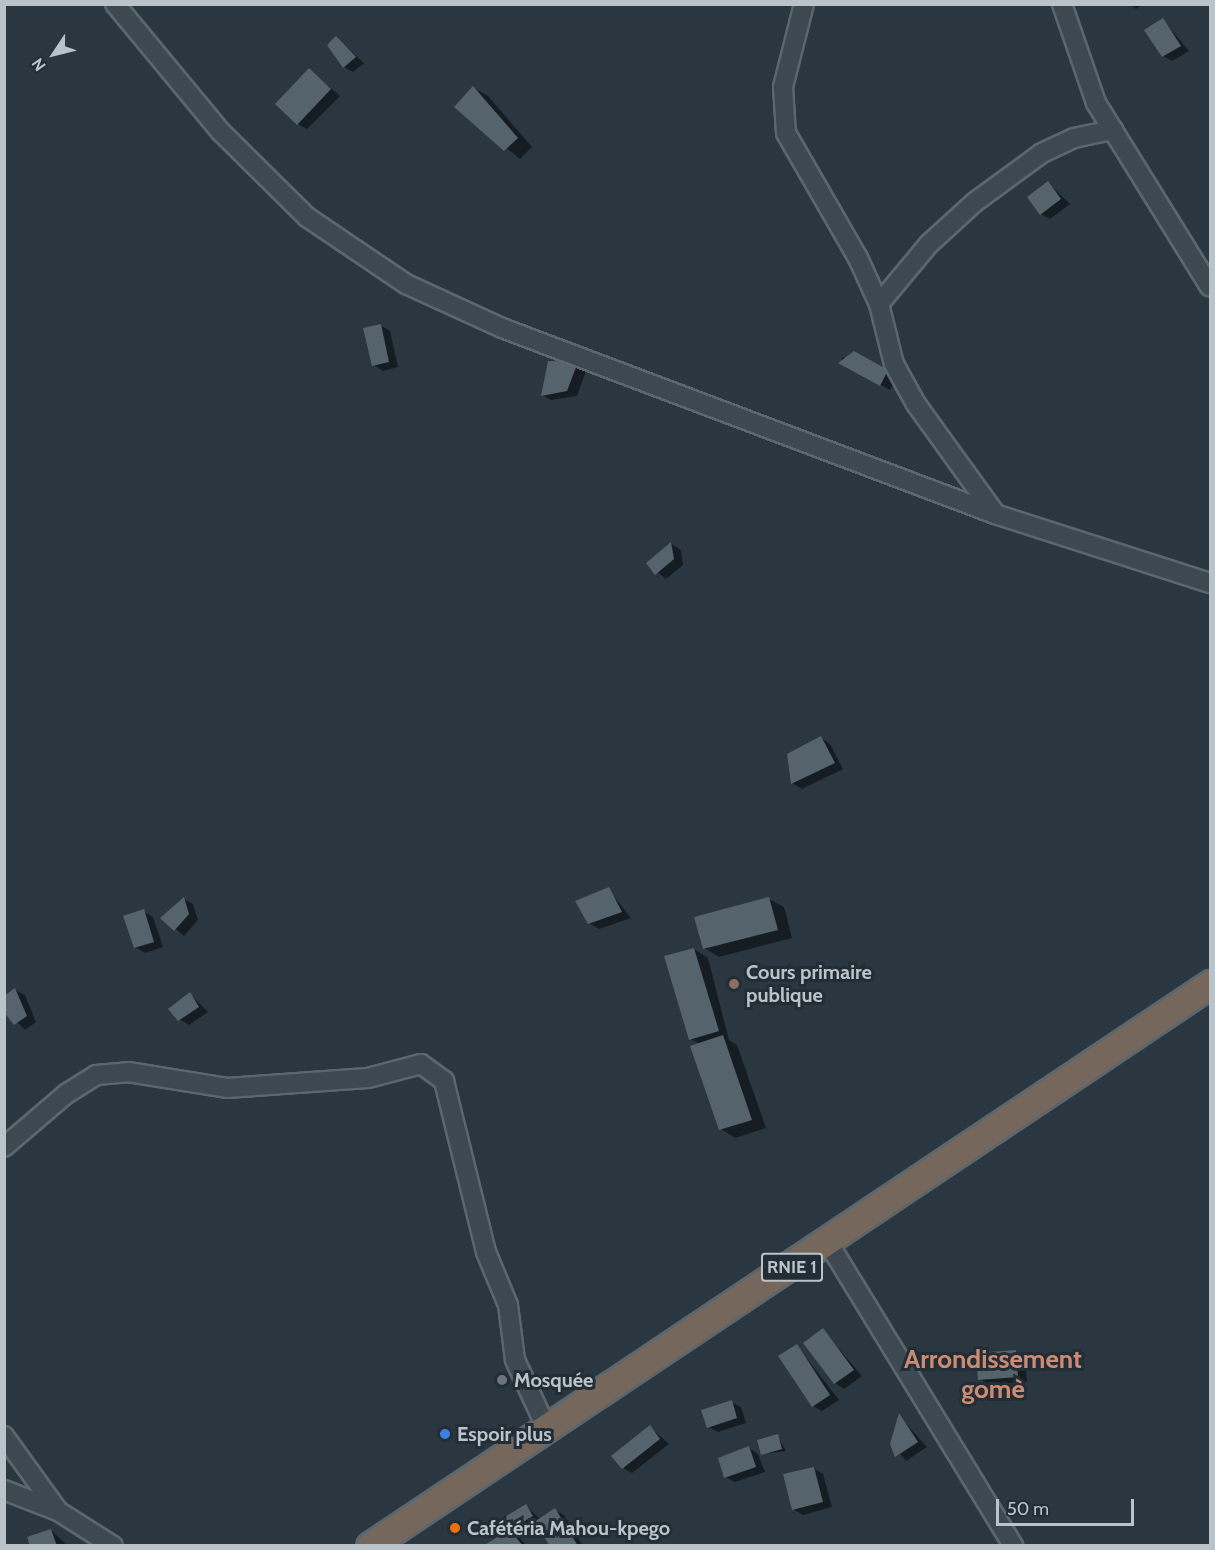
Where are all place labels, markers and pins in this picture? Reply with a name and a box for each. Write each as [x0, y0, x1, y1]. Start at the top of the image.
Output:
place label: Cours primaire publique [746, 960, 872, 1007]
marker: Cours primaire publique [727, 977, 741, 991]
place label: Mosquée [514, 1368, 593, 1392]
marker: Mosquée [495, 1373, 509, 1387]
place label: Espoir plus [457, 1422, 552, 1446]
marker: Espoir plus [438, 1427, 452, 1441]
place label: Cafétéria Mahou-kpego [467, 1516, 670, 1540]
marker: Cafétéria Mahou-kpego [448, 1521, 462, 1535]

